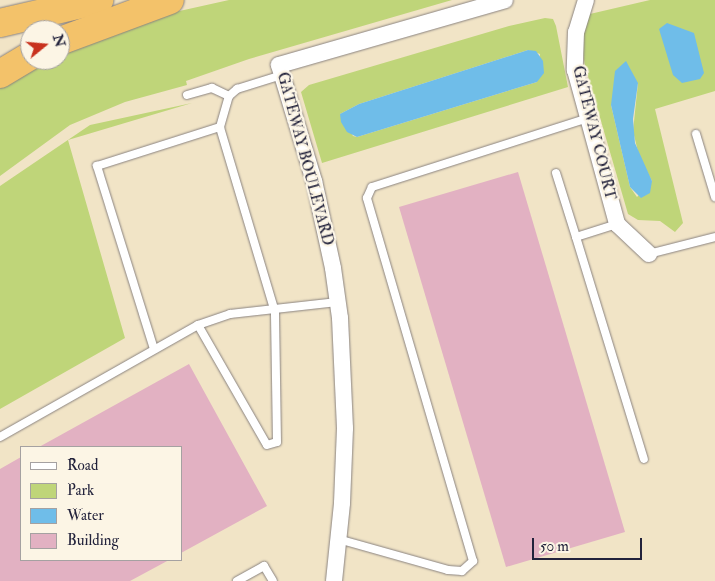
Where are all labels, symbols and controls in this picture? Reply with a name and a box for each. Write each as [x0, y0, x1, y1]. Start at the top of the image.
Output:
north arrow [20, 20, 70, 70]
text: N [49, 32, 69, 49]
street label: GATEWAY COURT [569, 64, 619, 202]
street label: GATEWAY BOULEVARD [273, 70, 337, 248]
legend [20, 446, 182, 561]
text: Road [67, 456, 98, 475]
text: Park [67, 481, 94, 500]
text: Water [67, 506, 104, 525]
scale bar [535, 528, 645, 560]
text: Building [67, 531, 119, 550]
text: 50 m [540, 537, 569, 556]

